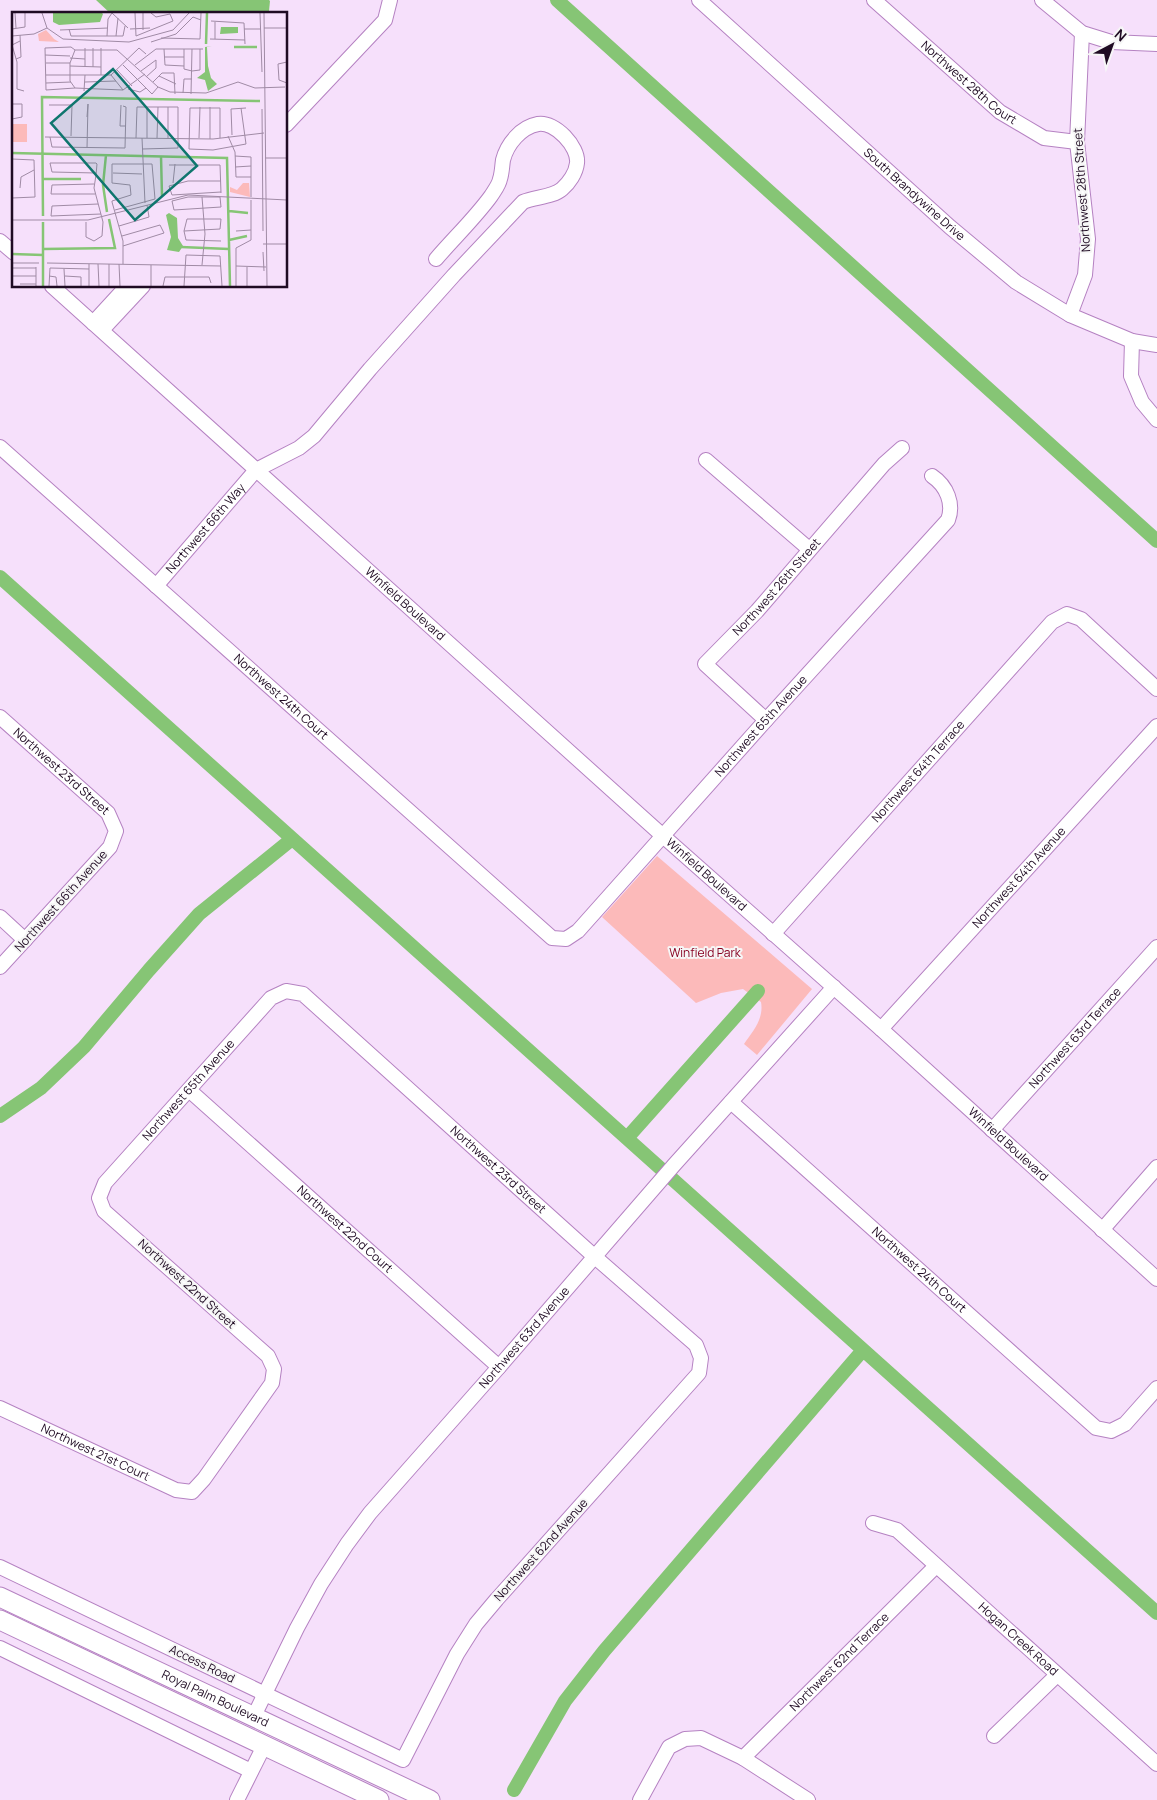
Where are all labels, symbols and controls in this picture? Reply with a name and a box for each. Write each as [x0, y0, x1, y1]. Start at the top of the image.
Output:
inset map [12, 12, 288, 288]
north arrow [1087, 20, 1137, 70]
text: N [1111, 24, 1131, 45]
street label: Northwest 28th Court [918, 37, 1020, 128]
street label: Northwest 28th Street [1069, 127, 1094, 253]
street label: South Brandywine Drive [860, 144, 969, 244]
street label: Northwest 66th Way [162, 479, 249, 577]
street label: Northwest 26th Street [728, 534, 824, 639]
street label: Winfield Boulevard [362, 563, 449, 644]
street label: Northwest 24th Court [230, 650, 332, 743]
street label: Northwest 65th Avenue [710, 671, 811, 780]
street label: Northwest 64th Terrace [868, 716, 968, 826]
street label: Northwest 23rd Street [10, 724, 114, 819]
street label: Northwest 64th Avenue [968, 823, 1069, 931]
street label: Winfield Boulevard [663, 834, 751, 914]
street label: Northwest 66th Avenue [10, 846, 111, 955]
park label: Winfield Park [669, 944, 742, 961]
street label: Northwest 63rd Terrace [1025, 983, 1125, 1092]
street label: Northwest 65th Avenue [138, 1035, 238, 1144]
street label: Winfield Boulevard [965, 1103, 1052, 1185]
street label: Northwest 23rd Street [447, 1122, 550, 1217]
street label: Northwest 22nd Court [293, 1181, 397, 1276]
street label: Northwest 24th Court [868, 1223, 970, 1316]
street label: Northwest 22nd Street [135, 1235, 240, 1332]
street label: Northwest 63rd Avenue [475, 1283, 573, 1392]
street label: Northwest 21st Court [38, 1419, 153, 1485]
street label: Northwest 62nd Avenue [490, 1495, 591, 1605]
street label: Hogan Creek Road [975, 1598, 1062, 1679]
street label: Northwest 62nd Terrace [786, 1608, 893, 1715]
street label: Access Road [167, 1640, 238, 1687]
street label: Royal Palm Boulevard [159, 1666, 272, 1731]

